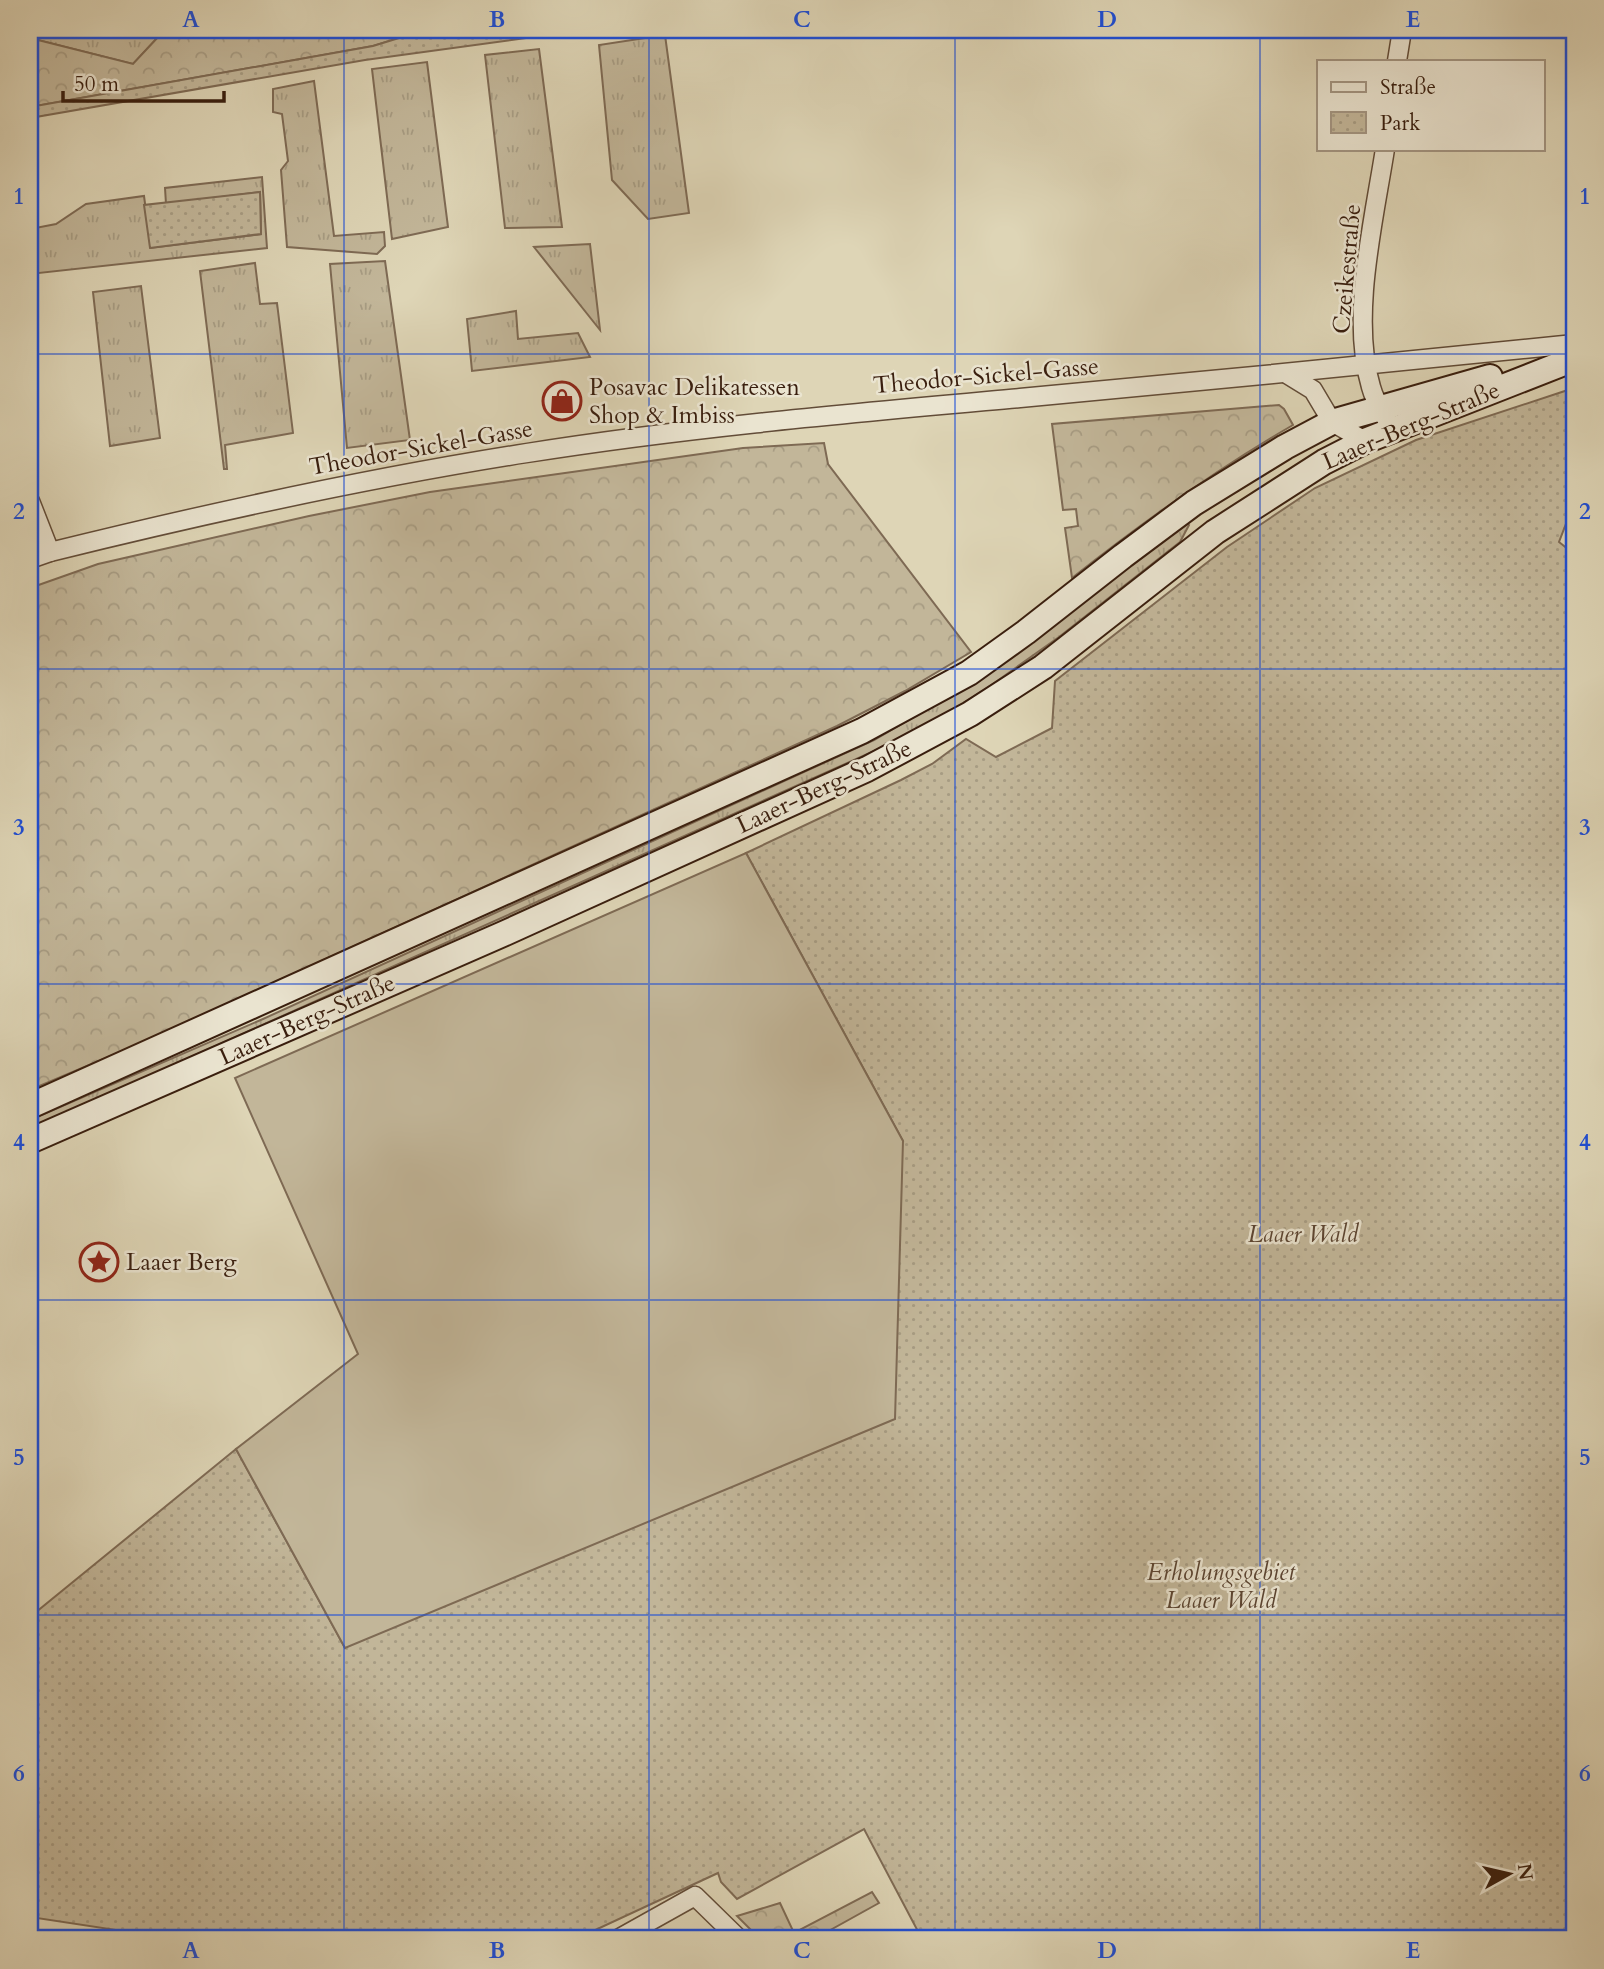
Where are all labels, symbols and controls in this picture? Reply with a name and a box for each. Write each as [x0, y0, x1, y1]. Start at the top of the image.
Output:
text: A [182, 4, 200, 35]
text: B [489, 4, 505, 35]
text: C [793, 4, 811, 35]
text: D [1097, 4, 1117, 35]
text: E [1406, 4, 1420, 35]
scale bar [63, 60, 224, 104]
legend [1317, 60, 1544, 150]
text: 50 m [74, 70, 119, 99]
text: Straße [1380, 73, 1436, 102]
text: Park [1380, 109, 1421, 138]
text: 1 [13, 181, 25, 212]
text: 1 [1579, 181, 1591, 212]
street label: Czeikestraße [1325, 203, 1369, 335]
street label: Theodor-Sickel-Gasse [872, 350, 1100, 402]
place label: Posavac Delikatessen Shop & Imbiss [589, 371, 800, 432]
street label: Laaer-Berg-Straße [1317, 374, 1505, 478]
shop icon: Posavac Delikatessen Shop & Imbiss [541, 380, 583, 422]
street label: Theodor-Sickel-Gasse [307, 412, 535, 484]
text: 2 [13, 496, 25, 527]
text: 2 [1579, 496, 1591, 527]
street label: Laaer-Berg-Straße [731, 732, 917, 842]
text: 3 [13, 812, 25, 843]
text: 3 [1579, 812, 1591, 843]
street label: Laaer-Berg-Straße [214, 966, 400, 1074]
text: 4 [13, 1127, 25, 1158]
text: 4 [1579, 1127, 1591, 1158]
park label: Laaer Wald [1248, 1218, 1360, 1251]
place icon: Laaer Berg [78, 1241, 120, 1283]
place label: Laaer Berg [126, 1246, 237, 1279]
text: 5 [13, 1442, 25, 1473]
text: 5 [1579, 1442, 1591, 1473]
park label: Erholungsgebiet Laaer Wald [1147, 1556, 1296, 1617]
text: 6 [13, 1758, 25, 1789]
text: 6 [1579, 1758, 1591, 1789]
north arrow [1474, 1840, 1544, 1910]
text: N [1511, 1862, 1539, 1882]
text: A [182, 1935, 200, 1966]
text: B [489, 1935, 505, 1966]
text: C [793, 1935, 811, 1966]
text: D [1097, 1935, 1117, 1966]
text: E [1406, 1935, 1420, 1966]

